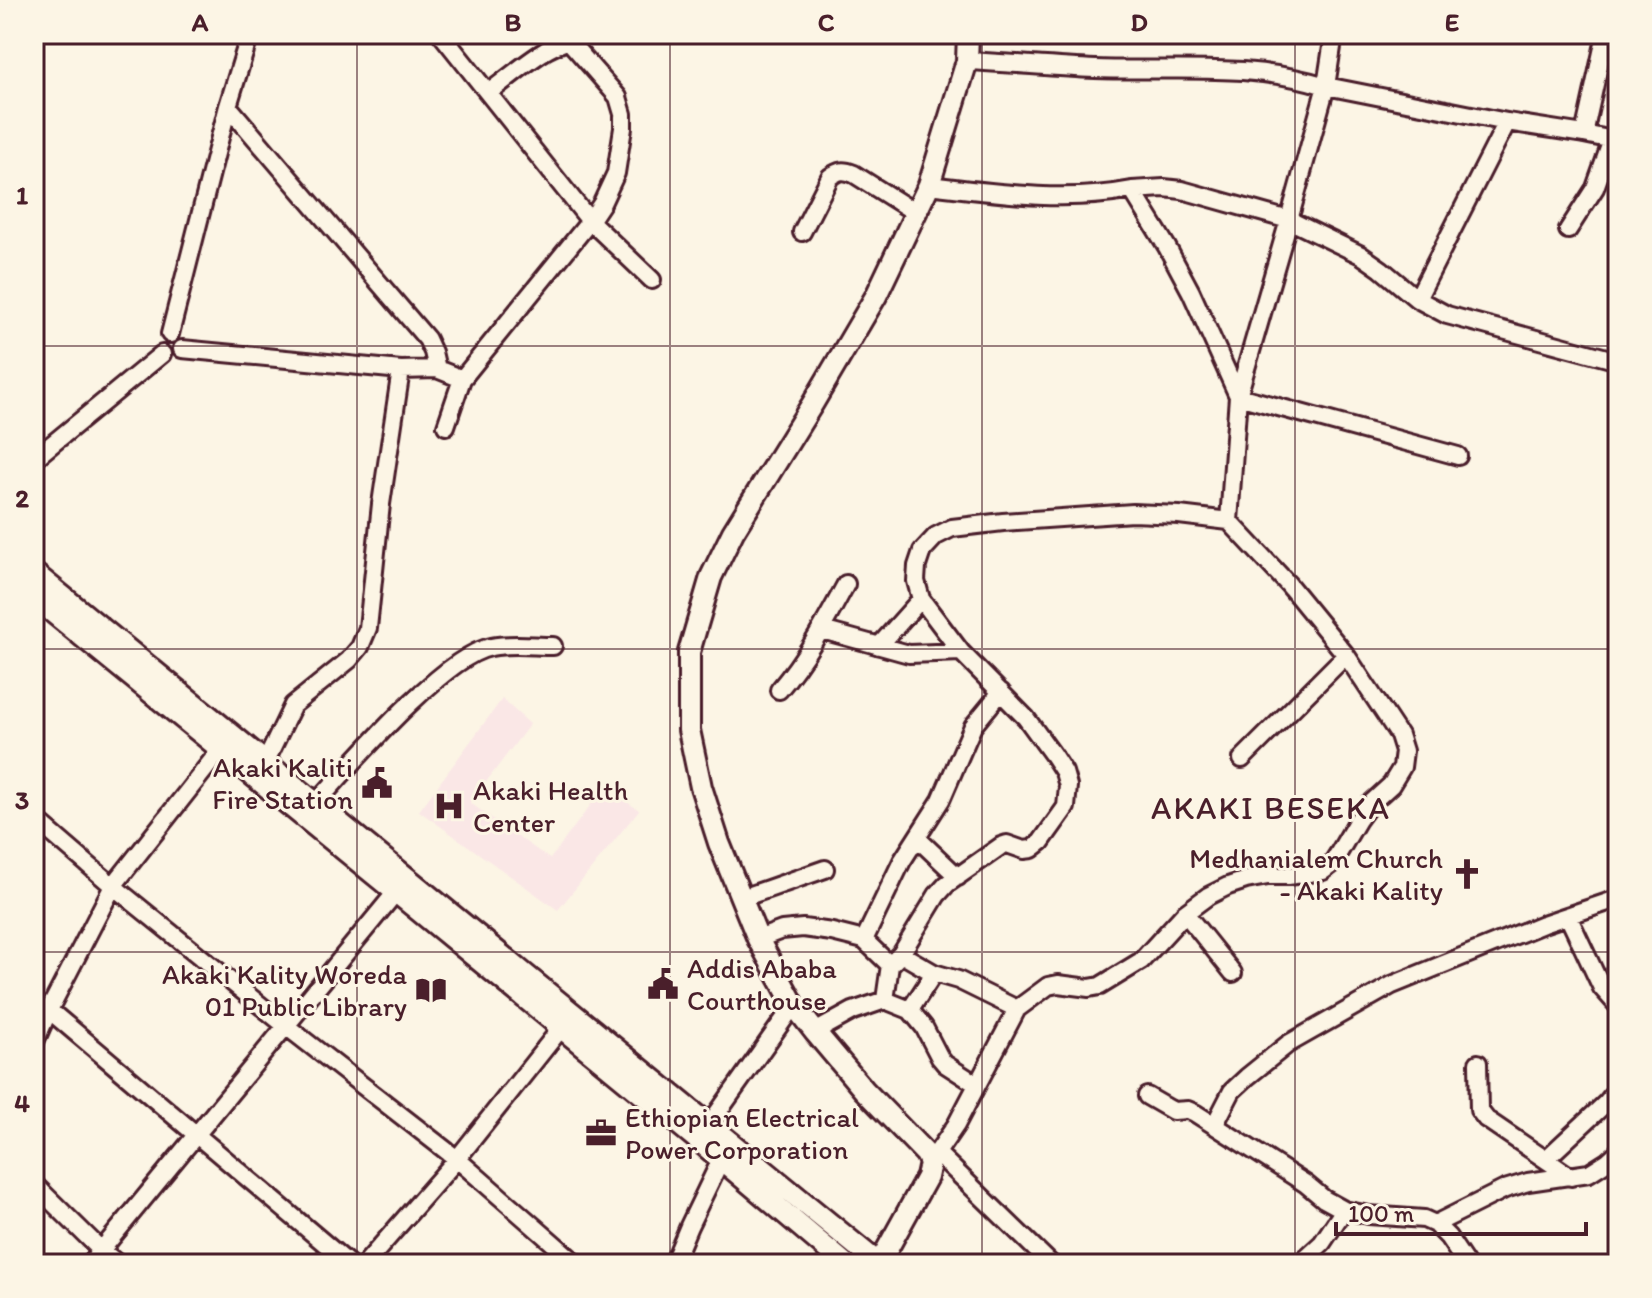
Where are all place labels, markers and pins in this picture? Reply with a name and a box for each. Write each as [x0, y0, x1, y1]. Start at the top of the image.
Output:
place label: Akaki Kaliti Fire Station [212, 750, 353, 816]
public building icon: Akaki Kaliti Fire Station [360, 766, 394, 800]
place label: Akaki Health Center [473, 773, 628, 839]
hospital icon: Akaki Health Center [432, 789, 466, 823]
place label: Medhanialem Church - Akaki Kality [1189, 841, 1443, 907]
church icon: Medhanialem Church - Akaki Kality [1450, 857, 1484, 891]
place label: Addis Ababa Courthouse [687, 951, 837, 1017]
place label: Akaki Kality Woreda 01 Public Library [162, 957, 407, 1023]
public building icon: Addis Ababa Courthouse [646, 967, 680, 1001]
library icon: Akaki Kality Woreda 01 Public Library [414, 973, 448, 1007]
place label: Ethiopian Electrical Power Corporation [625, 1100, 859, 1166]
office icon: Ethiopian Electrical Power Corporation [584, 1116, 618, 1150]

